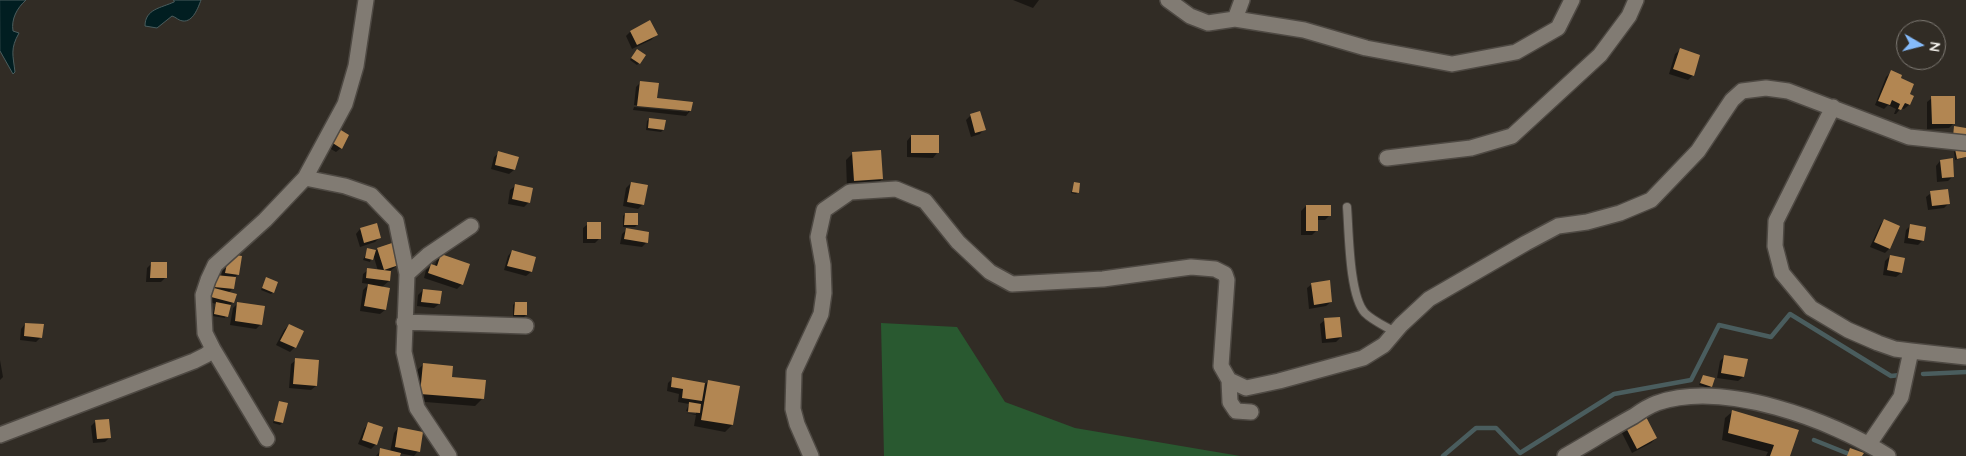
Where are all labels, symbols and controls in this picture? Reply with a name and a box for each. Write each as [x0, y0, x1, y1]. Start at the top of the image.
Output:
north arrow [1896, 20, 1946, 70]
text: N [1925, 41, 1944, 53]

